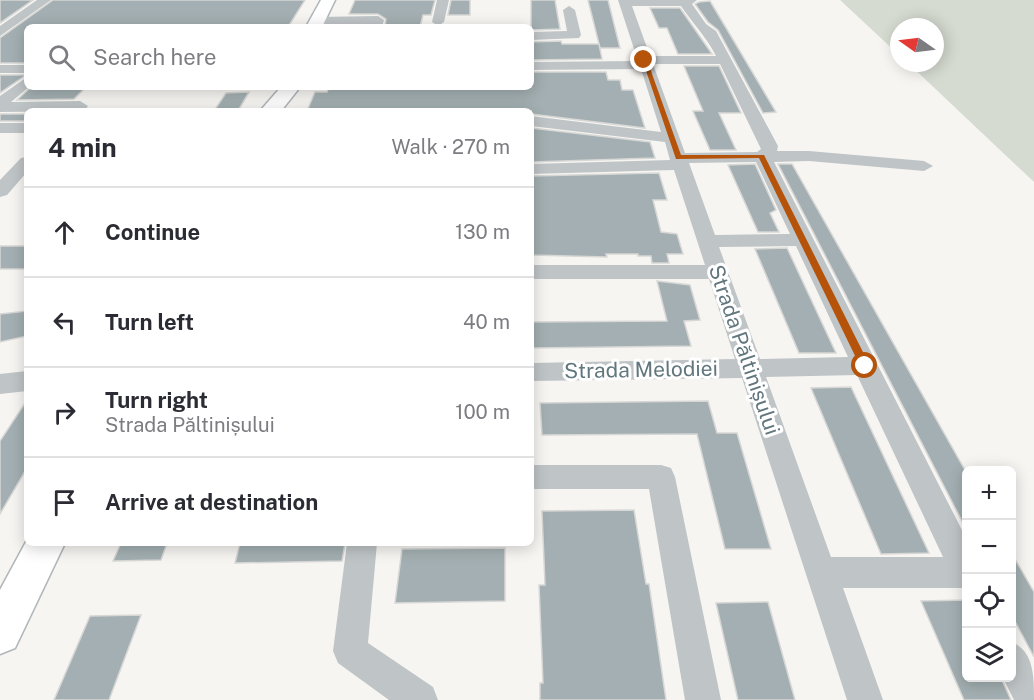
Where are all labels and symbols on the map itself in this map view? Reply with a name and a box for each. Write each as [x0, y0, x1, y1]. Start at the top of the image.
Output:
north arrow [890, 18, 944, 72]
route end [630, 46, 656, 72]
street label: Strada Păltinișului [704, 262, 785, 438]
route start [851, 352, 877, 378]
street label: Strada Melodiei [564, 356, 718, 383]

